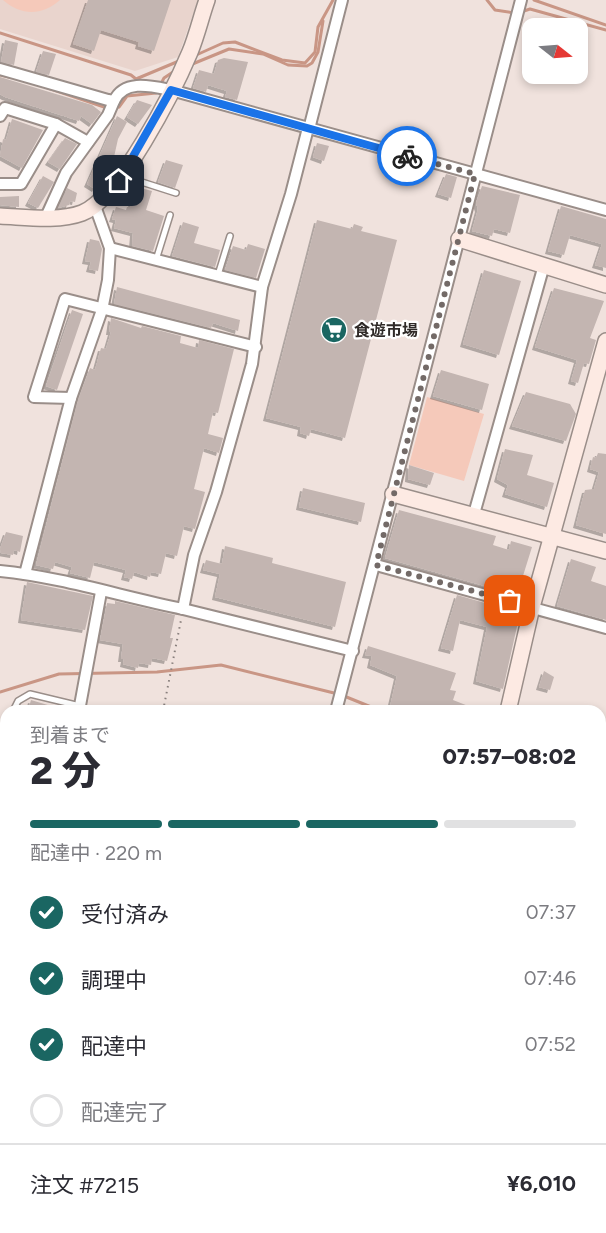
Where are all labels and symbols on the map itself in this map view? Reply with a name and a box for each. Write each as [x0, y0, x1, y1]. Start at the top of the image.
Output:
north arrow [522, 18, 588, 84]
courier [377, 126, 437, 186]
pin [93, 155, 144, 206]
supermarket icon: 食遊市場 [319, 315, 349, 345]
place label: 食遊市場 [354, 321, 418, 340]
pin [484, 575, 535, 626]

